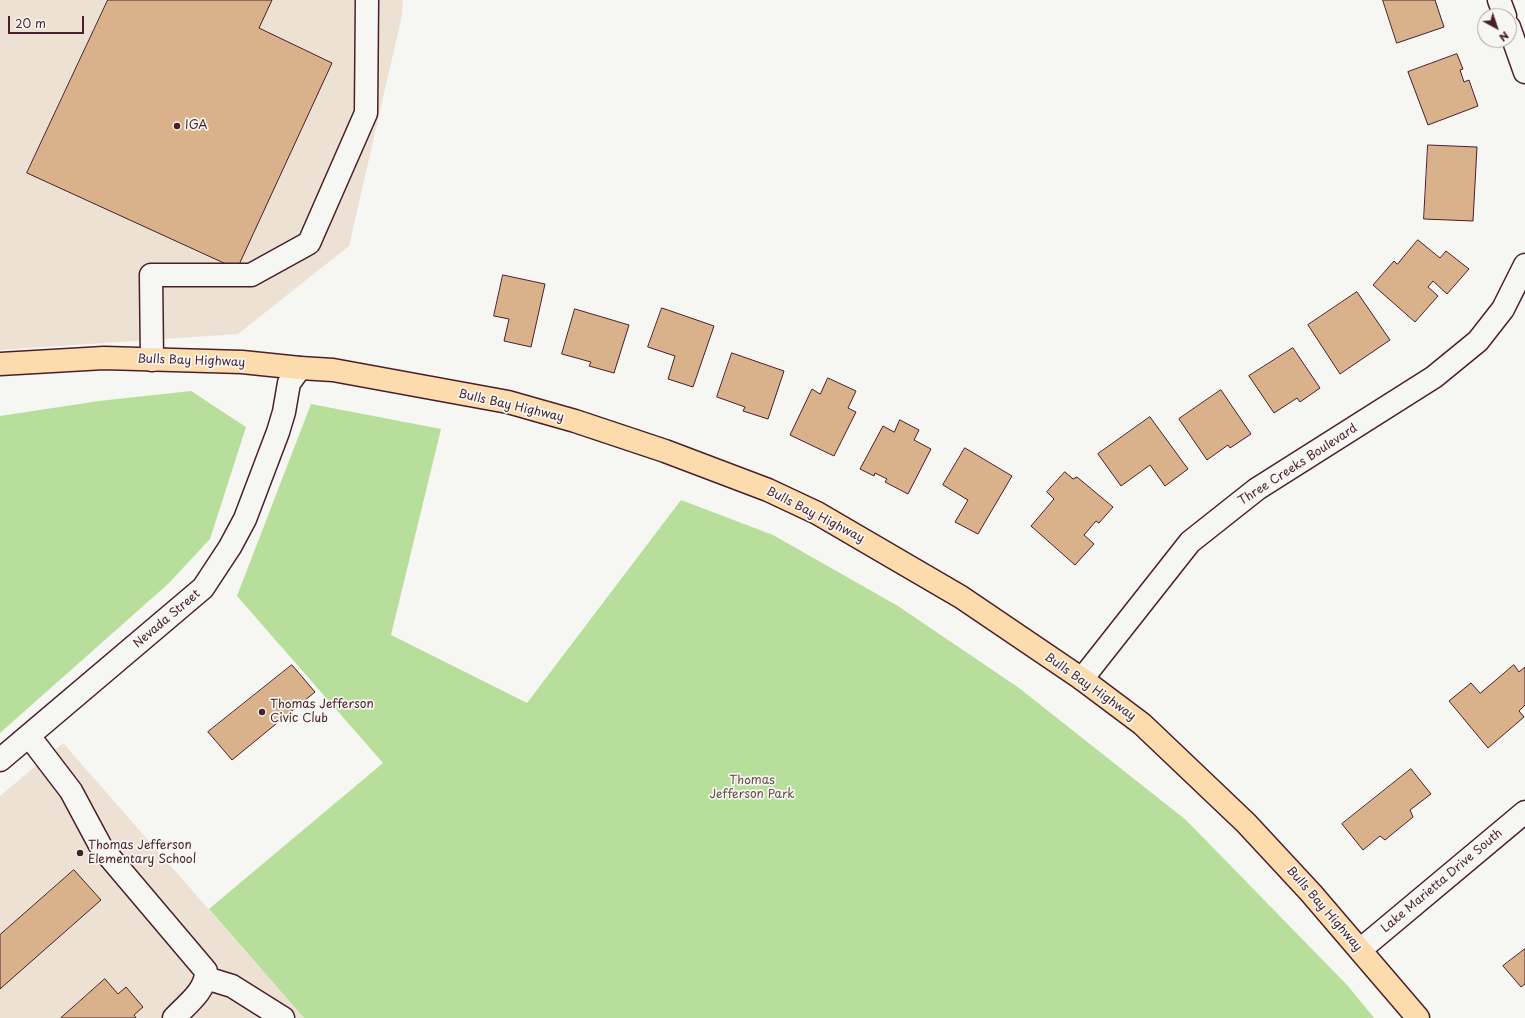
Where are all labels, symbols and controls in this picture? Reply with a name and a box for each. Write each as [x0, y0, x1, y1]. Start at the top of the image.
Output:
scale bar [10, 8, 86, 34]
north arrow [1477, 8, 1517, 48]
text: 20 m [15, 14, 46, 32]
text: N [1496, 27, 1513, 46]
place label: IGA [185, 119, 208, 133]
marker: IGA [172, 121, 182, 131]
street label: Bulls Bay Highway [137, 352, 245, 370]
street label: Bulls Bay Highway [457, 387, 565, 425]
street label: Three Creeks Boulevard [1236, 421, 1360, 509]
street label: Bulls Bay Highway [764, 484, 866, 546]
street label: Nevada Street [131, 587, 203, 651]
street label: Bulls Bay Highway [1042, 650, 1138, 724]
place label: Thomas Jefferson Civic Club [270, 698, 374, 726]
marker: Thomas Jefferson Civic Club [257, 707, 267, 717]
park label: Thomas Jefferson Park [709, 774, 795, 802]
street label: Lake Marietta Drive South [1379, 826, 1505, 936]
place label: Thomas Jefferson Elementary School [88, 839, 196, 867]
marker: Thomas Jefferson Elementary School [75, 848, 85, 858]
street label: Bulls Bay Highway [1283, 864, 1365, 954]

